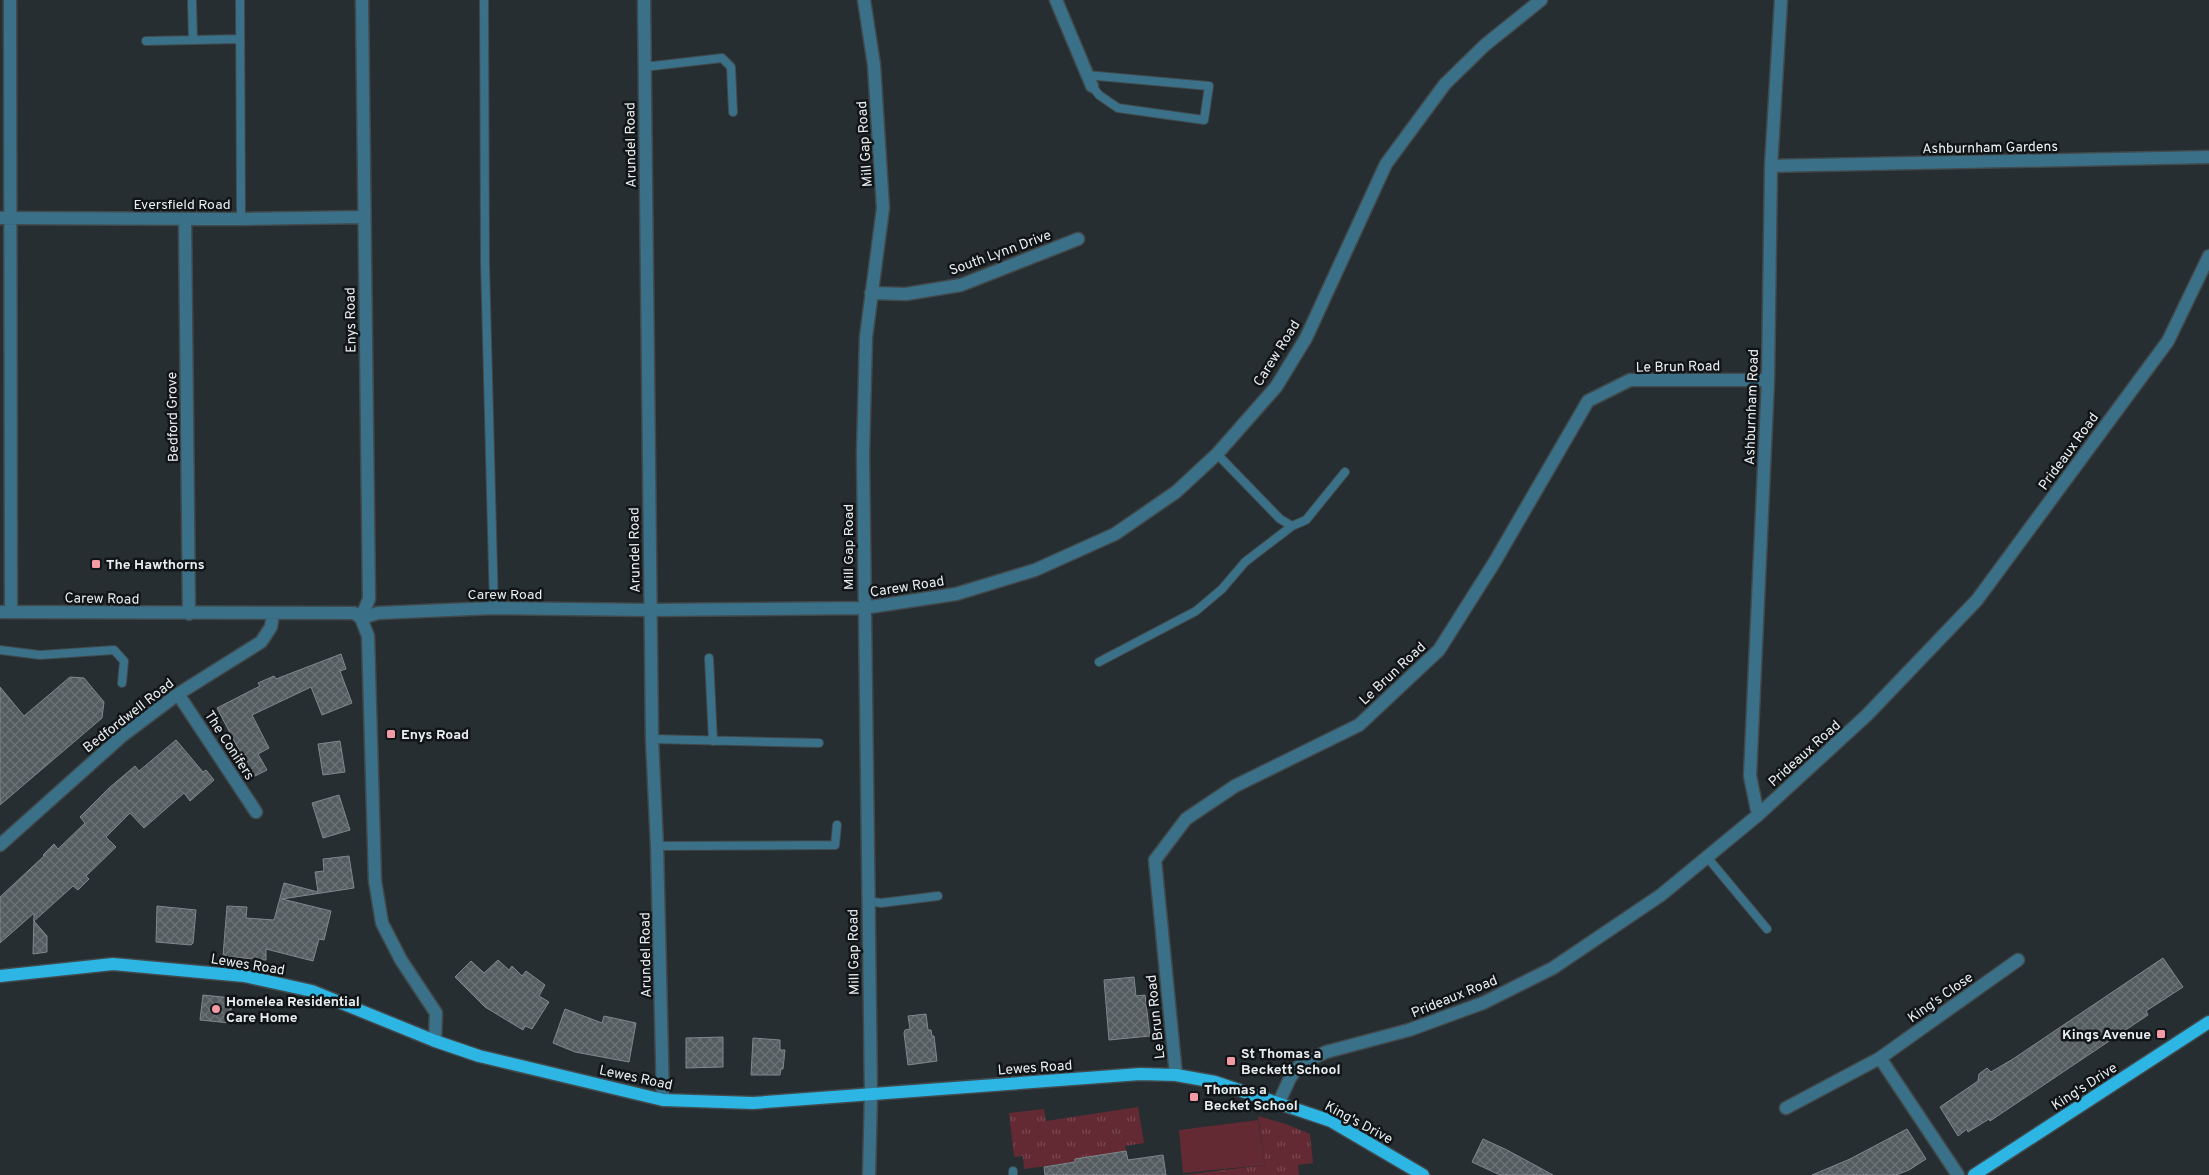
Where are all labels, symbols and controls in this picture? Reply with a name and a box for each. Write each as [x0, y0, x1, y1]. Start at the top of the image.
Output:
street label: Mill Gap Road [854, 100, 877, 188]
street label: Arundel Road [622, 102, 641, 188]
street label: Ashburnham Gardens [1922, 139, 2058, 158]
street label: Eversfield Road [133, 197, 231, 214]
street label: South Lynn Drive [947, 227, 1054, 280]
street label: Enys Road [342, 287, 361, 353]
street label: Carew Road [1250, 318, 1304, 390]
street label: Ashburnham Road [1742, 349, 1763, 465]
street label: Le Brun Road [1636, 358, 1721, 377]
street label: Bedford Grove [164, 372, 183, 462]
street label: Prideaux Road [2035, 410, 2103, 494]
street label: Mill Gap Road [841, 504, 858, 590]
street label: Arundel Road [626, 507, 645, 593]
place label: The Hawthorns [106, 557, 205, 574]
marker: The Hawthorns [90, 558, 102, 570]
street label: Carew Road [869, 573, 946, 602]
street label: Carew Road [468, 587, 542, 604]
street label: Carew Road [64, 590, 140, 609]
street label: Le Brun Road [1356, 639, 1430, 709]
street label: Bedfordwell Road [80, 675, 178, 757]
street label: The Conifers [200, 708, 257, 784]
street label: Prideaux Road [1765, 717, 1845, 791]
place label: Enys Road [401, 727, 469, 744]
marker: Enys Road [385, 728, 397, 740]
street label: Mill Gap Road [845, 909, 864, 995]
street label: Arundel Road [637, 912, 656, 998]
street label: Lewes Road [210, 951, 286, 980]
street label: King's Close [1905, 969, 1977, 1027]
street label: Prideaux Road [1409, 972, 1500, 1022]
street label: Le Brun Road [1144, 974, 1169, 1060]
place label: Homelea Residential Care Home [226, 994, 360, 1027]
marker: Homelea Residential Care Home [210, 1003, 222, 1015]
place label: Kings Avenue [2062, 1027, 2151, 1044]
marker: Kings Avenue [2155, 1028, 2167, 1040]
place label: St Thomas a Beckett School [1241, 1046, 1341, 1079]
marker: St Thomas a Beckett School [1225, 1055, 1237, 1067]
street label: Lewes Road [997, 1057, 1073, 1080]
street label: King's Drive [2049, 1060, 2121, 1115]
street label: Lewes Road [597, 1062, 674, 1095]
place label: Thomas a Becket School [1204, 1082, 1298, 1115]
marker: Thomas a Becket School [1188, 1091, 1200, 1103]
street label: King's Drive [1321, 1098, 1395, 1148]

